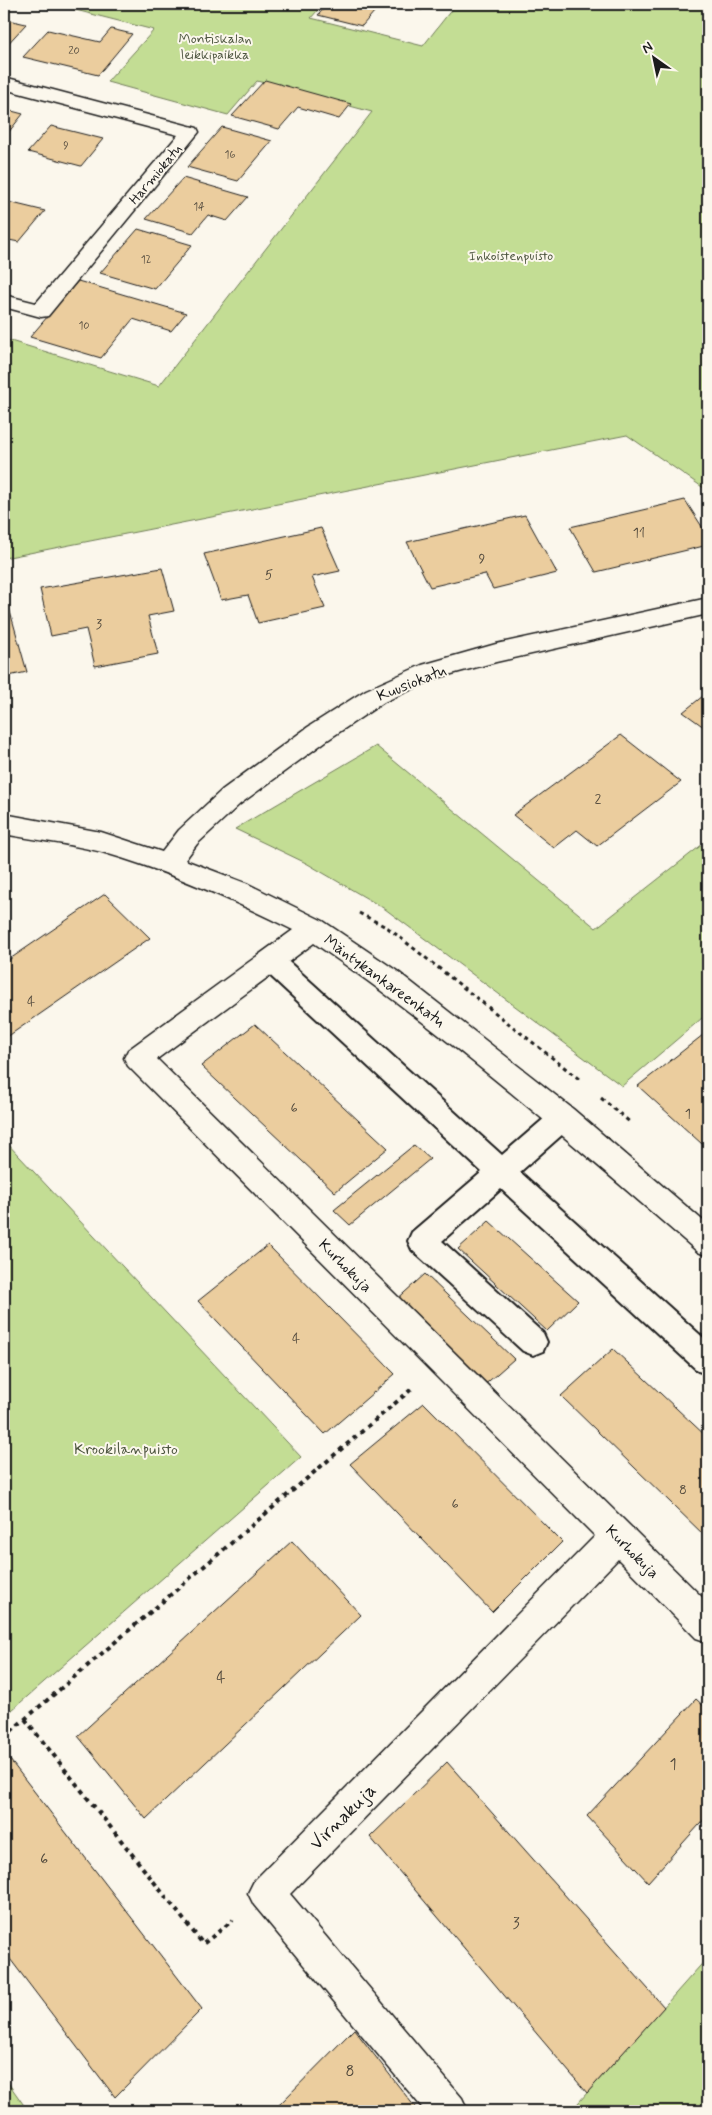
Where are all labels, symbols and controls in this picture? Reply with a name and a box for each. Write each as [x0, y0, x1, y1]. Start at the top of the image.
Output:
park label: Montiskalan leikkipaikka [179, 30, 251, 64]
north arrow [630, 32, 680, 82]
text: N [639, 38, 656, 58]
house number: 20 [68, 44, 80, 58]
house number: 9 [63, 139, 69, 153]
street label: Harmiokatu [125, 140, 187, 209]
house number: 16 [225, 148, 236, 162]
house number: 14 [193, 200, 205, 214]
park label: Inkoistenpuisto [469, 247, 553, 265]
house number: 12 [141, 253, 152, 267]
house number: 10 [78, 319, 90, 333]
house number: 11 [633, 524, 645, 542]
house number: 9 [479, 550, 486, 568]
house number: 5 [265, 566, 273, 584]
house number: 3 [96, 615, 102, 633]
street label: Kuusiokatu [374, 660, 450, 707]
house number: 2 [595, 790, 602, 808]
street label: Mäntykankareenkatu [319, 930, 450, 1033]
house number: 4 [27, 993, 35, 1011]
house number: 6 [290, 1099, 298, 1117]
house number: 1 [685, 1105, 691, 1123]
street label: Kurhokuja [314, 1235, 376, 1298]
house number: 4 [292, 1330, 300, 1348]
park label: Krookilanpuisto [74, 1439, 178, 1460]
house number: 8 [679, 1481, 687, 1499]
house number: 6 [451, 1495, 459, 1513]
street label: Kurhokuja [601, 1521, 663, 1584]
house number: 4 [216, 1667, 226, 1688]
house number: 1 [669, 1754, 677, 1775]
street label: Virnakuja [304, 1778, 382, 1856]
house number: 6 [40, 1849, 48, 1870]
house number: 3 [512, 1913, 520, 1934]
house number: 8 [345, 2061, 355, 2082]

